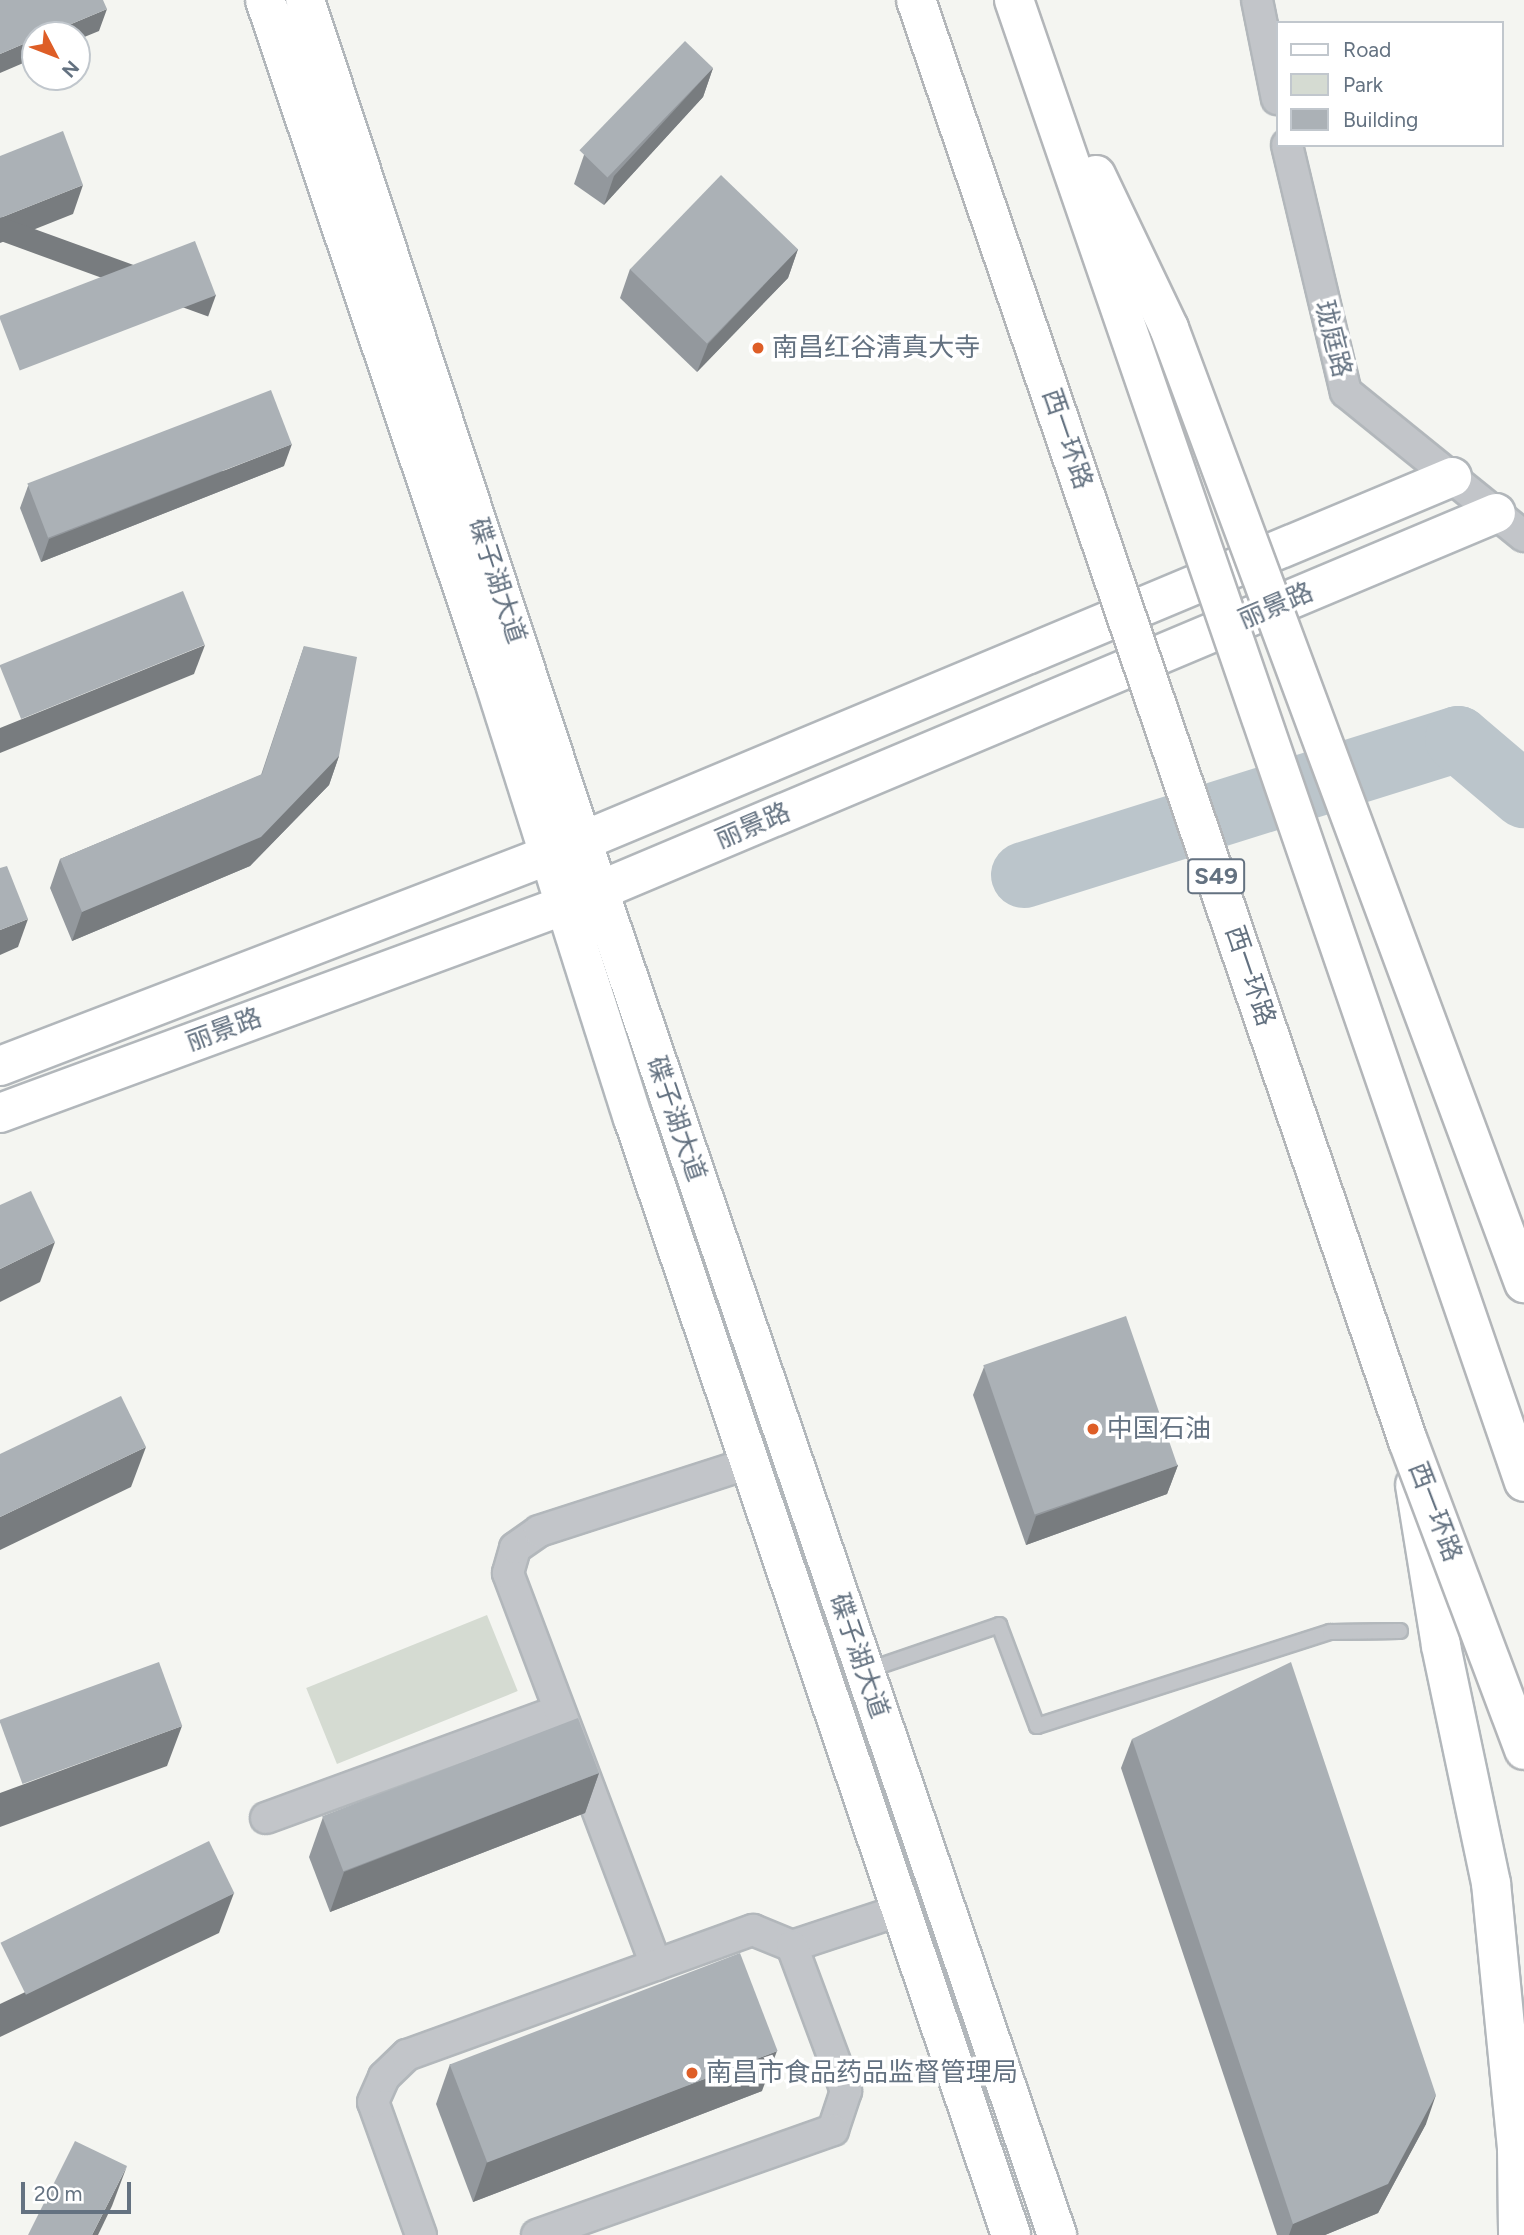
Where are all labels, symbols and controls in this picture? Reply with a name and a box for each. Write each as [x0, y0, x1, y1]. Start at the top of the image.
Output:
north arrow [21, 21, 91, 91]
legend [1276, 21, 1503, 147]
text: Road [1343, 37, 1391, 62]
text: N [57, 56, 84, 82]
text: Park [1343, 72, 1383, 97]
text: Building [1343, 107, 1418, 132]
street label: 珑庭路 [1308, 297, 1358, 381]
place label: 南昌红谷清真大寺 [772, 332, 980, 364]
marker: 南昌红谷清真大寺 [750, 340, 766, 356]
street label: 西一环路 [1035, 385, 1099, 493]
street label: 碟子湖大道 [462, 514, 532, 648]
street label: 丽景路 [1234, 576, 1318, 636]
street label: 丽景路 [711, 796, 795, 856]
road number: S49 [1186, 856, 1246, 896]
street label: 西一环路 [1218, 922, 1282, 1030]
street label: 丽景路 [182, 1002, 266, 1058]
street label: 碟子湖大道 [640, 1052, 712, 1186]
place label: 中国石油 [1107, 1413, 1211, 1445]
marker: 中国石油 [1085, 1421, 1101, 1437]
street label: 西一环路 [1402, 1458, 1468, 1566]
street label: 碟子湖大道 [823, 1589, 895, 1723]
place label: 南昌市食品药品监督管理局 [706, 2057, 1018, 2089]
marker: 南昌市食品药品监督管理局 [684, 2065, 700, 2081]
scale bar [24, 2168, 135, 2212]
text: 20 m [34, 2181, 82, 2206]

